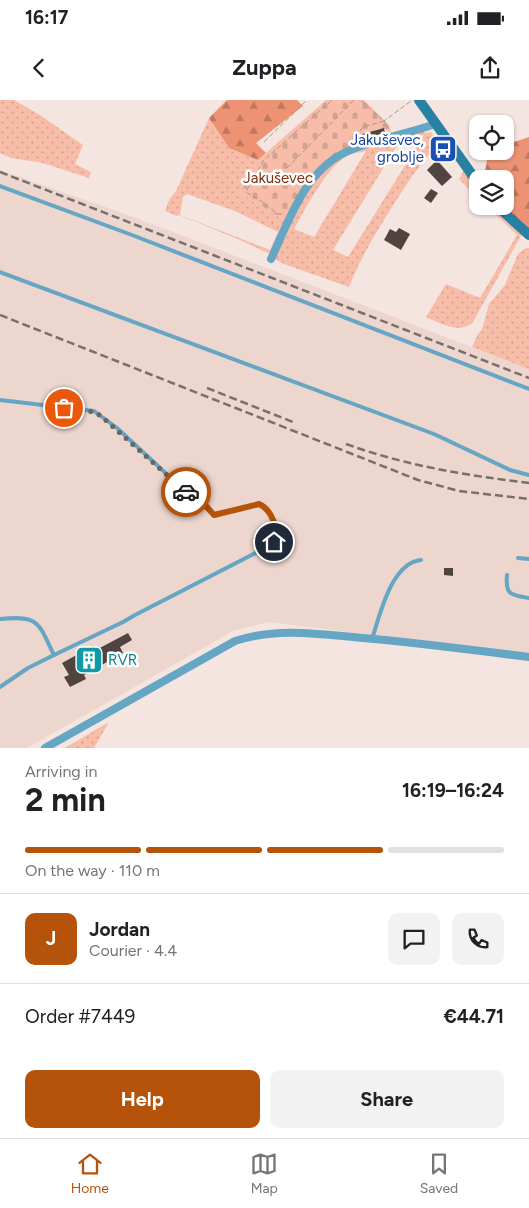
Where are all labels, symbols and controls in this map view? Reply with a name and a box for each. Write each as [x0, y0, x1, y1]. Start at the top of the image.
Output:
text: 16:17 [25, 6, 68, 29]
icon: back [25, 54, 53, 82]
text: Zuppa [232, 54, 297, 81]
icon: share [476, 54, 504, 82]
map controls [469, 115, 514, 215]
button: locate [469, 115, 514, 160]
place label: Jakuševec, groblje [351, 131, 424, 166]
bus stop icon: Jakuševec, groblje [428, 134, 458, 164]
park label: Jakuševec [243, 169, 313, 187]
button: layers [469, 170, 514, 215]
pin [43, 387, 85, 429]
icon: bag [50, 394, 78, 422]
courier [161, 467, 211, 517]
icon: car [172, 478, 200, 506]
pin [253, 521, 295, 563]
icon: home [260, 528, 288, 556]
building icon: RVR [74, 645, 104, 675]
place label: RVR [108, 651, 137, 669]
text: Arriving in [25, 762, 97, 781]
text: 16:19–16:24 [402, 779, 504, 802]
text: 2 min [25, 781, 106, 819]
text: On the way · 110 m [25, 861, 160, 880]
button: chat [388, 913, 440, 965]
button: phone [452, 913, 504, 965]
text: Jordan [89, 918, 150, 941]
text: J [46, 927, 56, 950]
text: Courier · 4.4 [89, 941, 177, 960]
text: Order #7449 [25, 1005, 135, 1028]
text: €44.71 [443, 1005, 504, 1028]
button: Help [25, 1070, 260, 1128]
button: Share [270, 1070, 504, 1128]
tab: Home [71, 1150, 109, 1197]
tab: Map [250, 1150, 278, 1197]
tab: Saved [420, 1150, 458, 1197]

